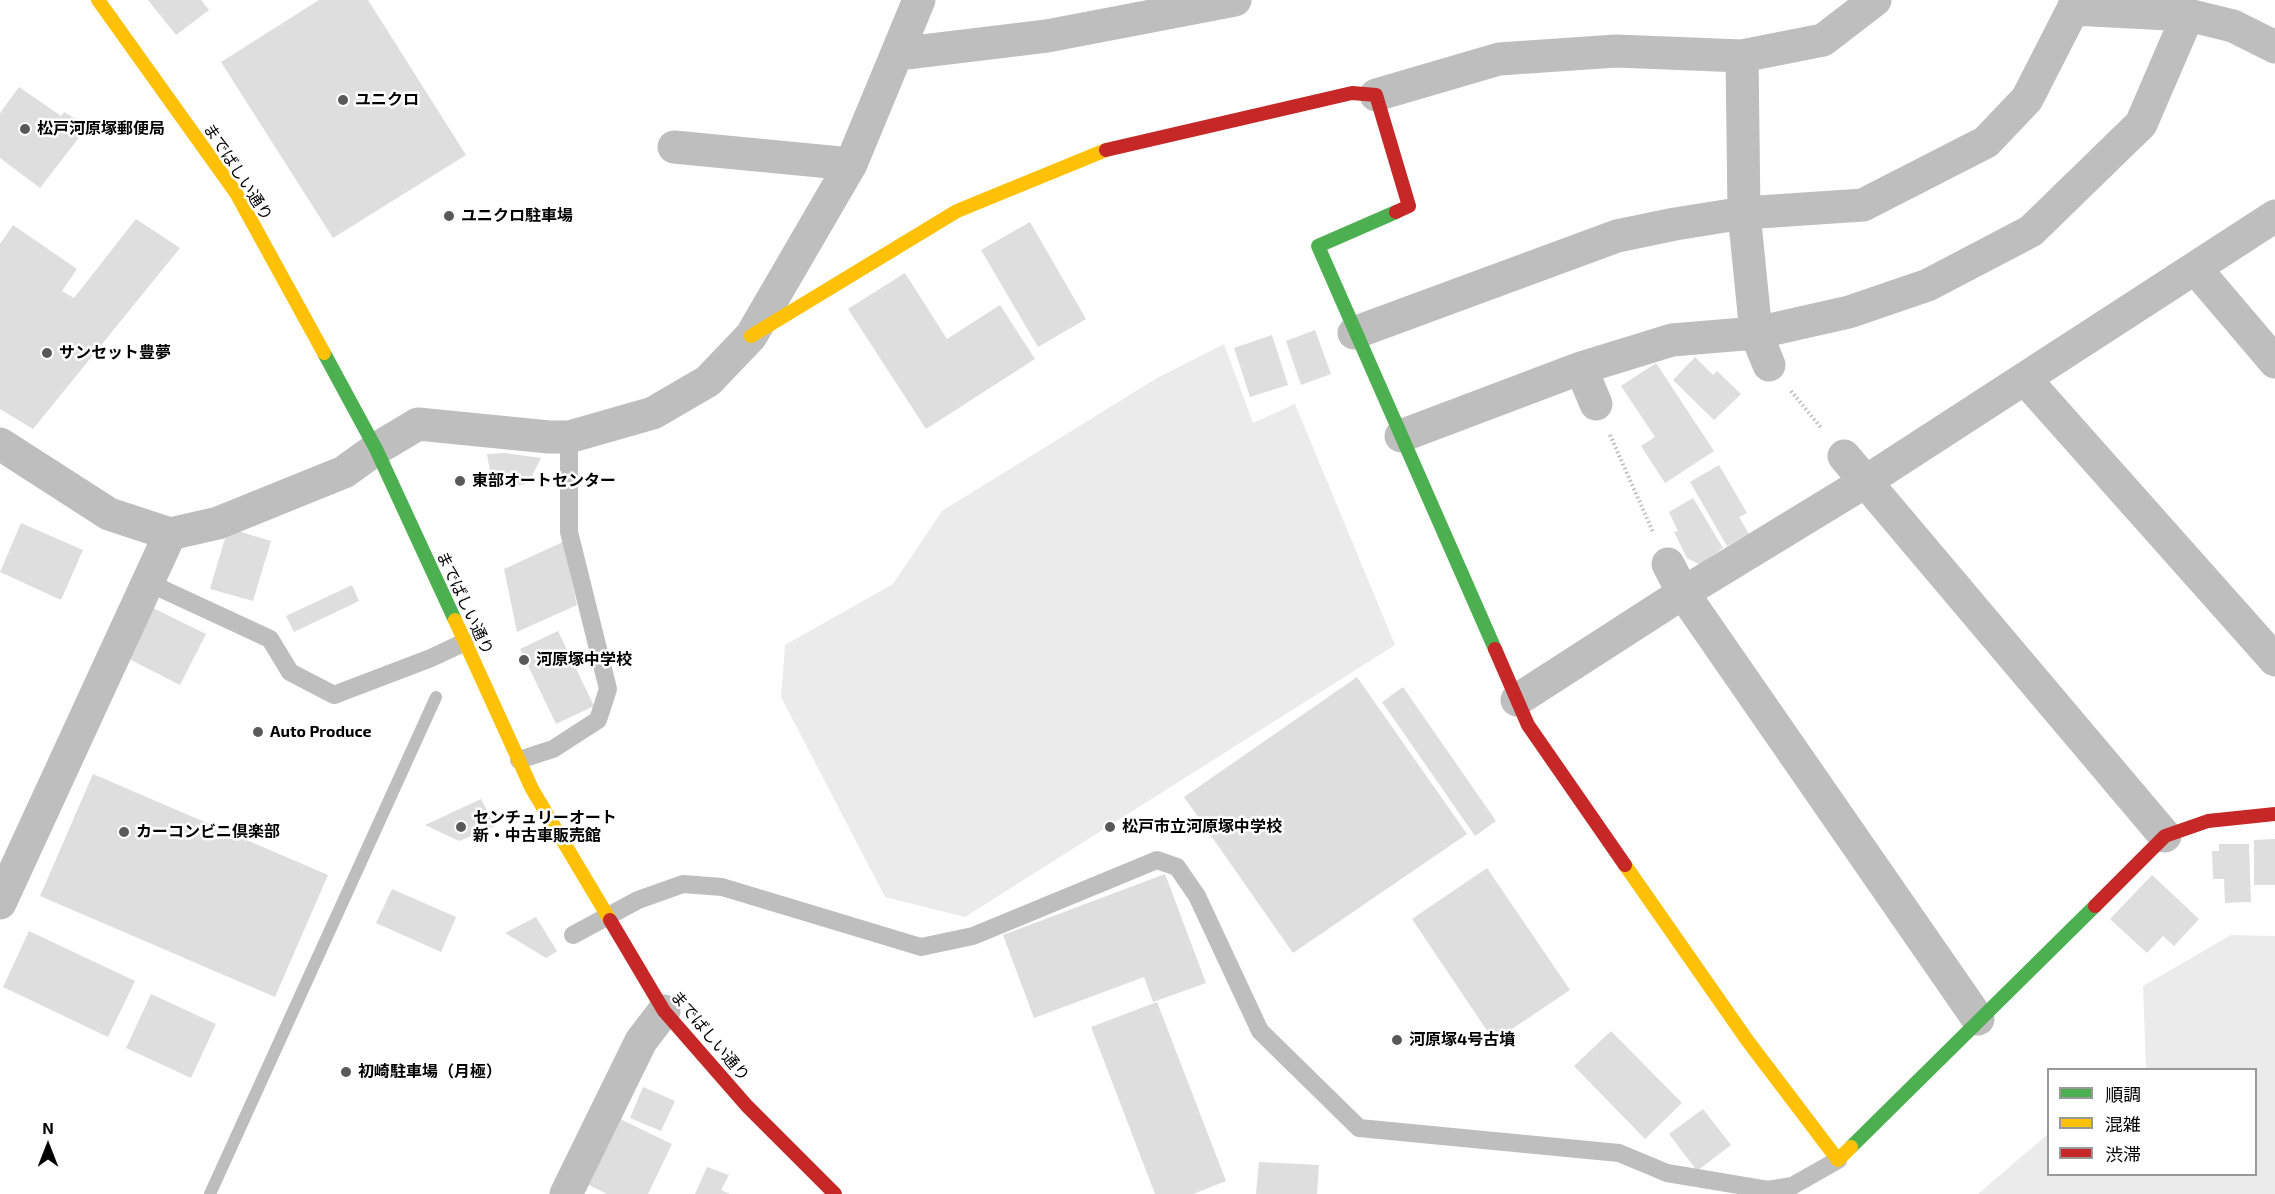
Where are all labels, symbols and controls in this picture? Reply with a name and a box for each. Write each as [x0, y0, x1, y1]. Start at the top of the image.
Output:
place label: ユニクロ [355, 90, 419, 110]
marker: ユニクロ [336, 93, 350, 107]
place label: 松戸河原塚郵便局 [37, 119, 165, 139]
street label: までばしい通り [199, 120, 277, 224]
marker: 松戸河原塚郵便局 [18, 122, 32, 136]
place label: ユニクロ駐車場 [461, 206, 573, 226]
marker: ユニクロ駐車場 [442, 209, 456, 223]
place label: サンセット豊夢 [59, 343, 171, 363]
marker: サンセット豊夢 [40, 346, 54, 360]
place label: 東部オートセンター [472, 471, 616, 491]
marker: 東部オートセンター [453, 474, 467, 488]
street label: までばしい通り [433, 548, 497, 658]
place label: 河原塚中学校 [536, 650, 632, 670]
marker: 河原塚中学校 [517, 653, 531, 667]
place label: Auto Produce [270, 722, 372, 742]
marker: Auto Produce [251, 725, 265, 739]
place label: センチュリーオート 新・中古車販売館 [473, 808, 617, 846]
place label: 松戸市立河原塚中学校 [1122, 817, 1282, 837]
marker: センチュリーオート 新・中古車販売館 [454, 820, 468, 834]
marker: 松戸市立河原塚中学校 [1103, 820, 1117, 834]
place label: カーコンビニ倶楽部 [136, 822, 280, 842]
marker: カーコンビニ倶楽部 [117, 825, 131, 839]
street label: までばしい通り [667, 987, 753, 1085]
place label: 河原塚4号古墳 [1409, 1030, 1515, 1050]
marker: 河原塚4号古墳 [1390, 1033, 1404, 1047]
place label: 初崎駐車場（月極） [358, 1062, 502, 1082]
marker: 初崎駐車場（月極） [339, 1065, 353, 1079]
legend [2047, 1068, 2257, 1176]
text: 順調 [2105, 1083, 2141, 1105]
text: 混雑 [2105, 1113, 2141, 1135]
north arrow [18, 1116, 78, 1176]
text: N [42, 1118, 54, 1137]
text: 渋滞 [2105, 1143, 2141, 1165]

